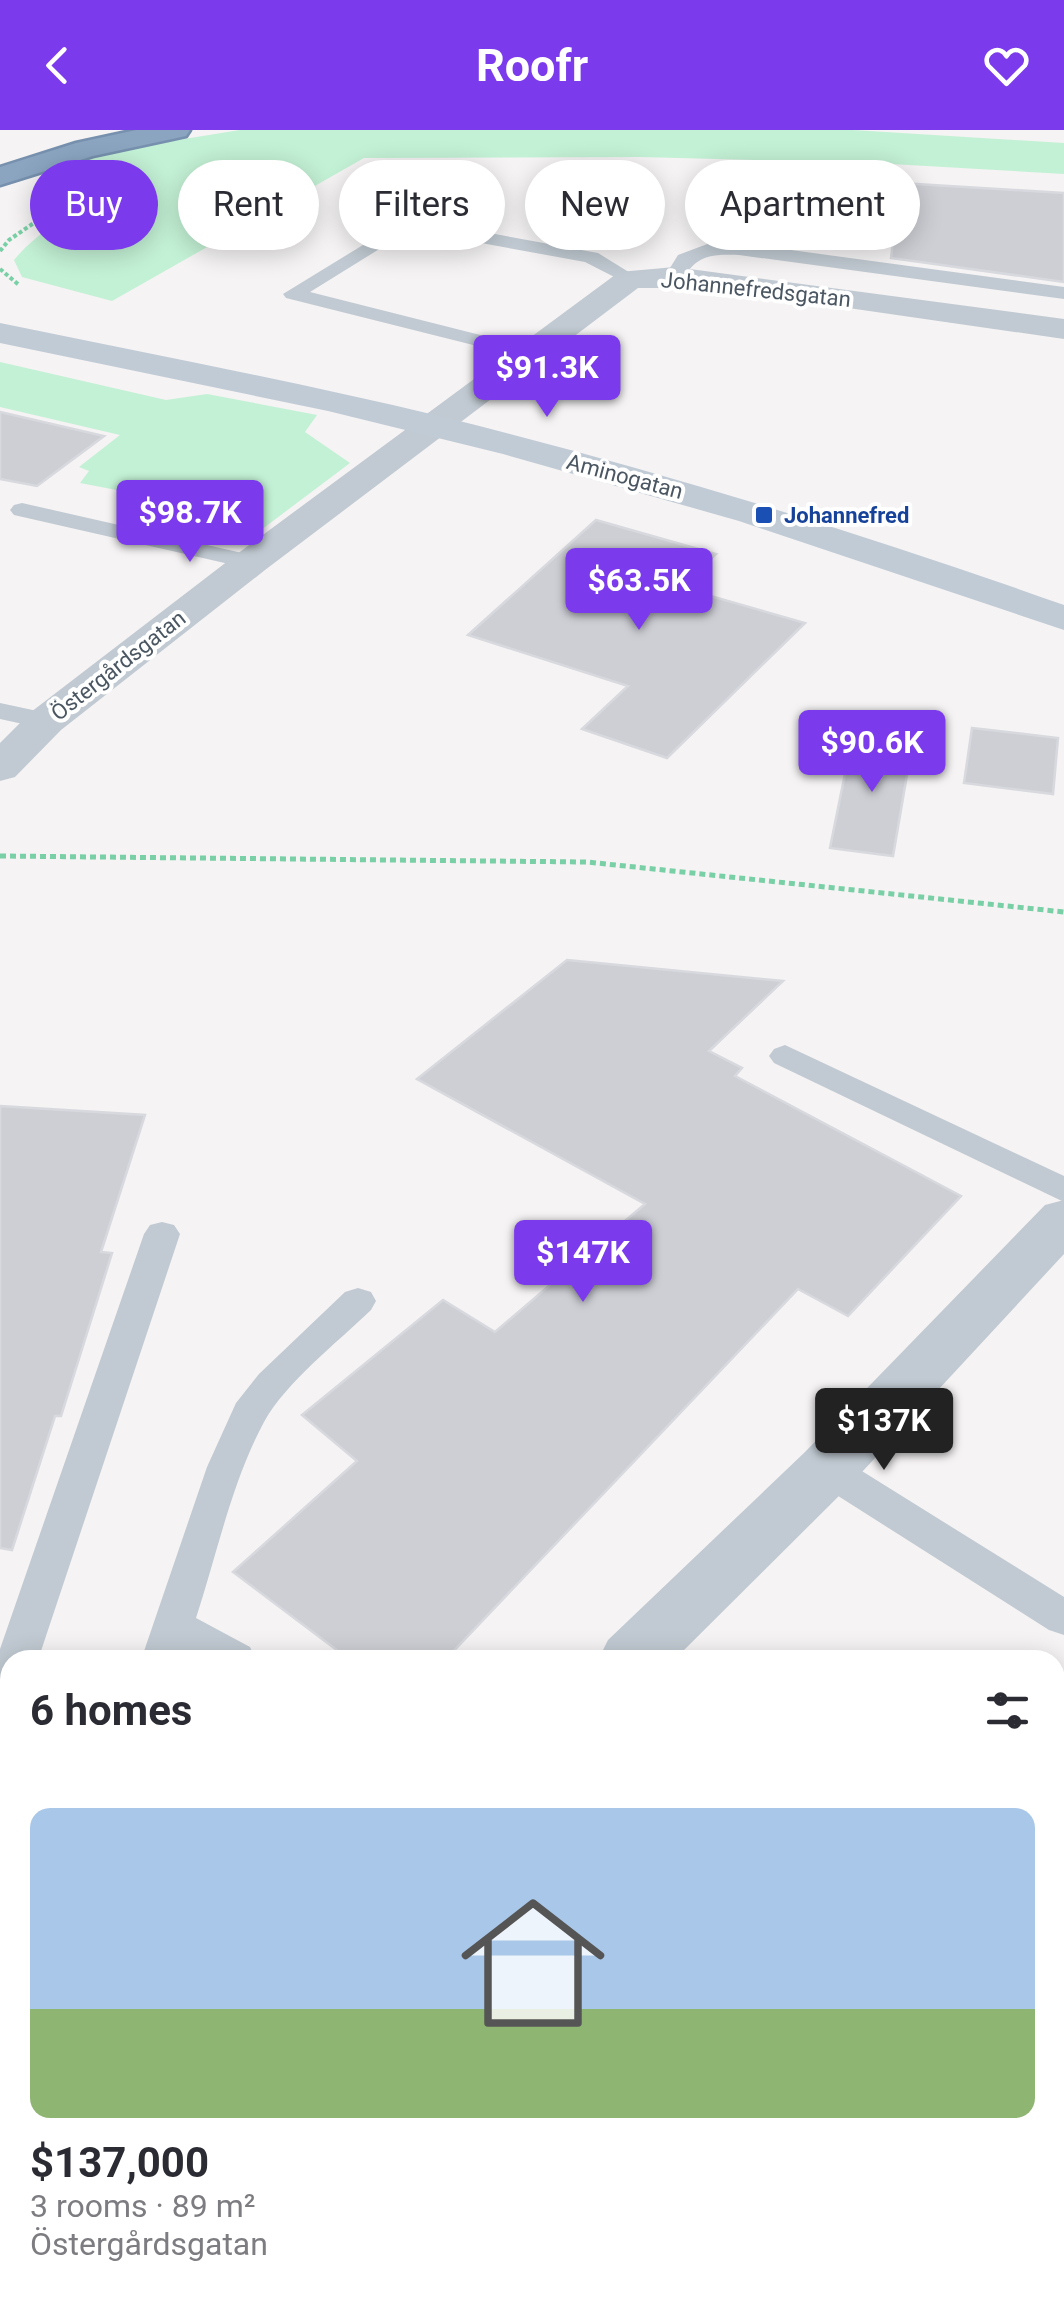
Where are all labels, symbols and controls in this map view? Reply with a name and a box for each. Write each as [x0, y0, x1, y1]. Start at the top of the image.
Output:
icon: back [30, 38, 85, 93]
icon: heart [979, 38, 1034, 93]
text: Roofr [476, 39, 588, 92]
chip: Buy [30, 160, 158, 250]
chip: Rent [178, 160, 319, 250]
chip: Filters [339, 160, 505, 250]
chip: New [525, 160, 665, 250]
chip: Apartment [685, 160, 920, 250]
street label: Johannefredsgatan [660, 267, 852, 312]
pin: $91.3K [466, 335, 628, 420]
text: $91.3K [495, 348, 599, 386]
street label: Aminogatan [564, 449, 686, 504]
pin: $98.7K [109, 480, 271, 565]
text: $98.7K [138, 493, 242, 531]
place label: Johannefred [784, 503, 909, 528]
marker: Johannefred [753, 504, 775, 526]
pin: $63.5K [558, 548, 720, 633]
text: $63.5K [587, 561, 691, 599]
street label: Östergårdsgatan [46, 605, 190, 726]
pin: $90.6K [791, 710, 953, 795]
text: $90.6K [820, 723, 924, 761]
pin: $147K [513, 1220, 653, 1305]
text: $147K [536, 1233, 630, 1271]
pin: $137K [814, 1388, 954, 1473]
text: $137K [837, 1401, 931, 1439]
icon: filters [980, 1683, 1035, 1738]
text: 6 homes [30, 1686, 192, 1735]
icon: home [443, 1873, 623, 2053]
text: $137,000 [30, 2138, 209, 2187]
text: 3 rooms · 89 m² [30, 2187, 255, 2225]
text: Östergårdsgatan [30, 2225, 268, 2263]

